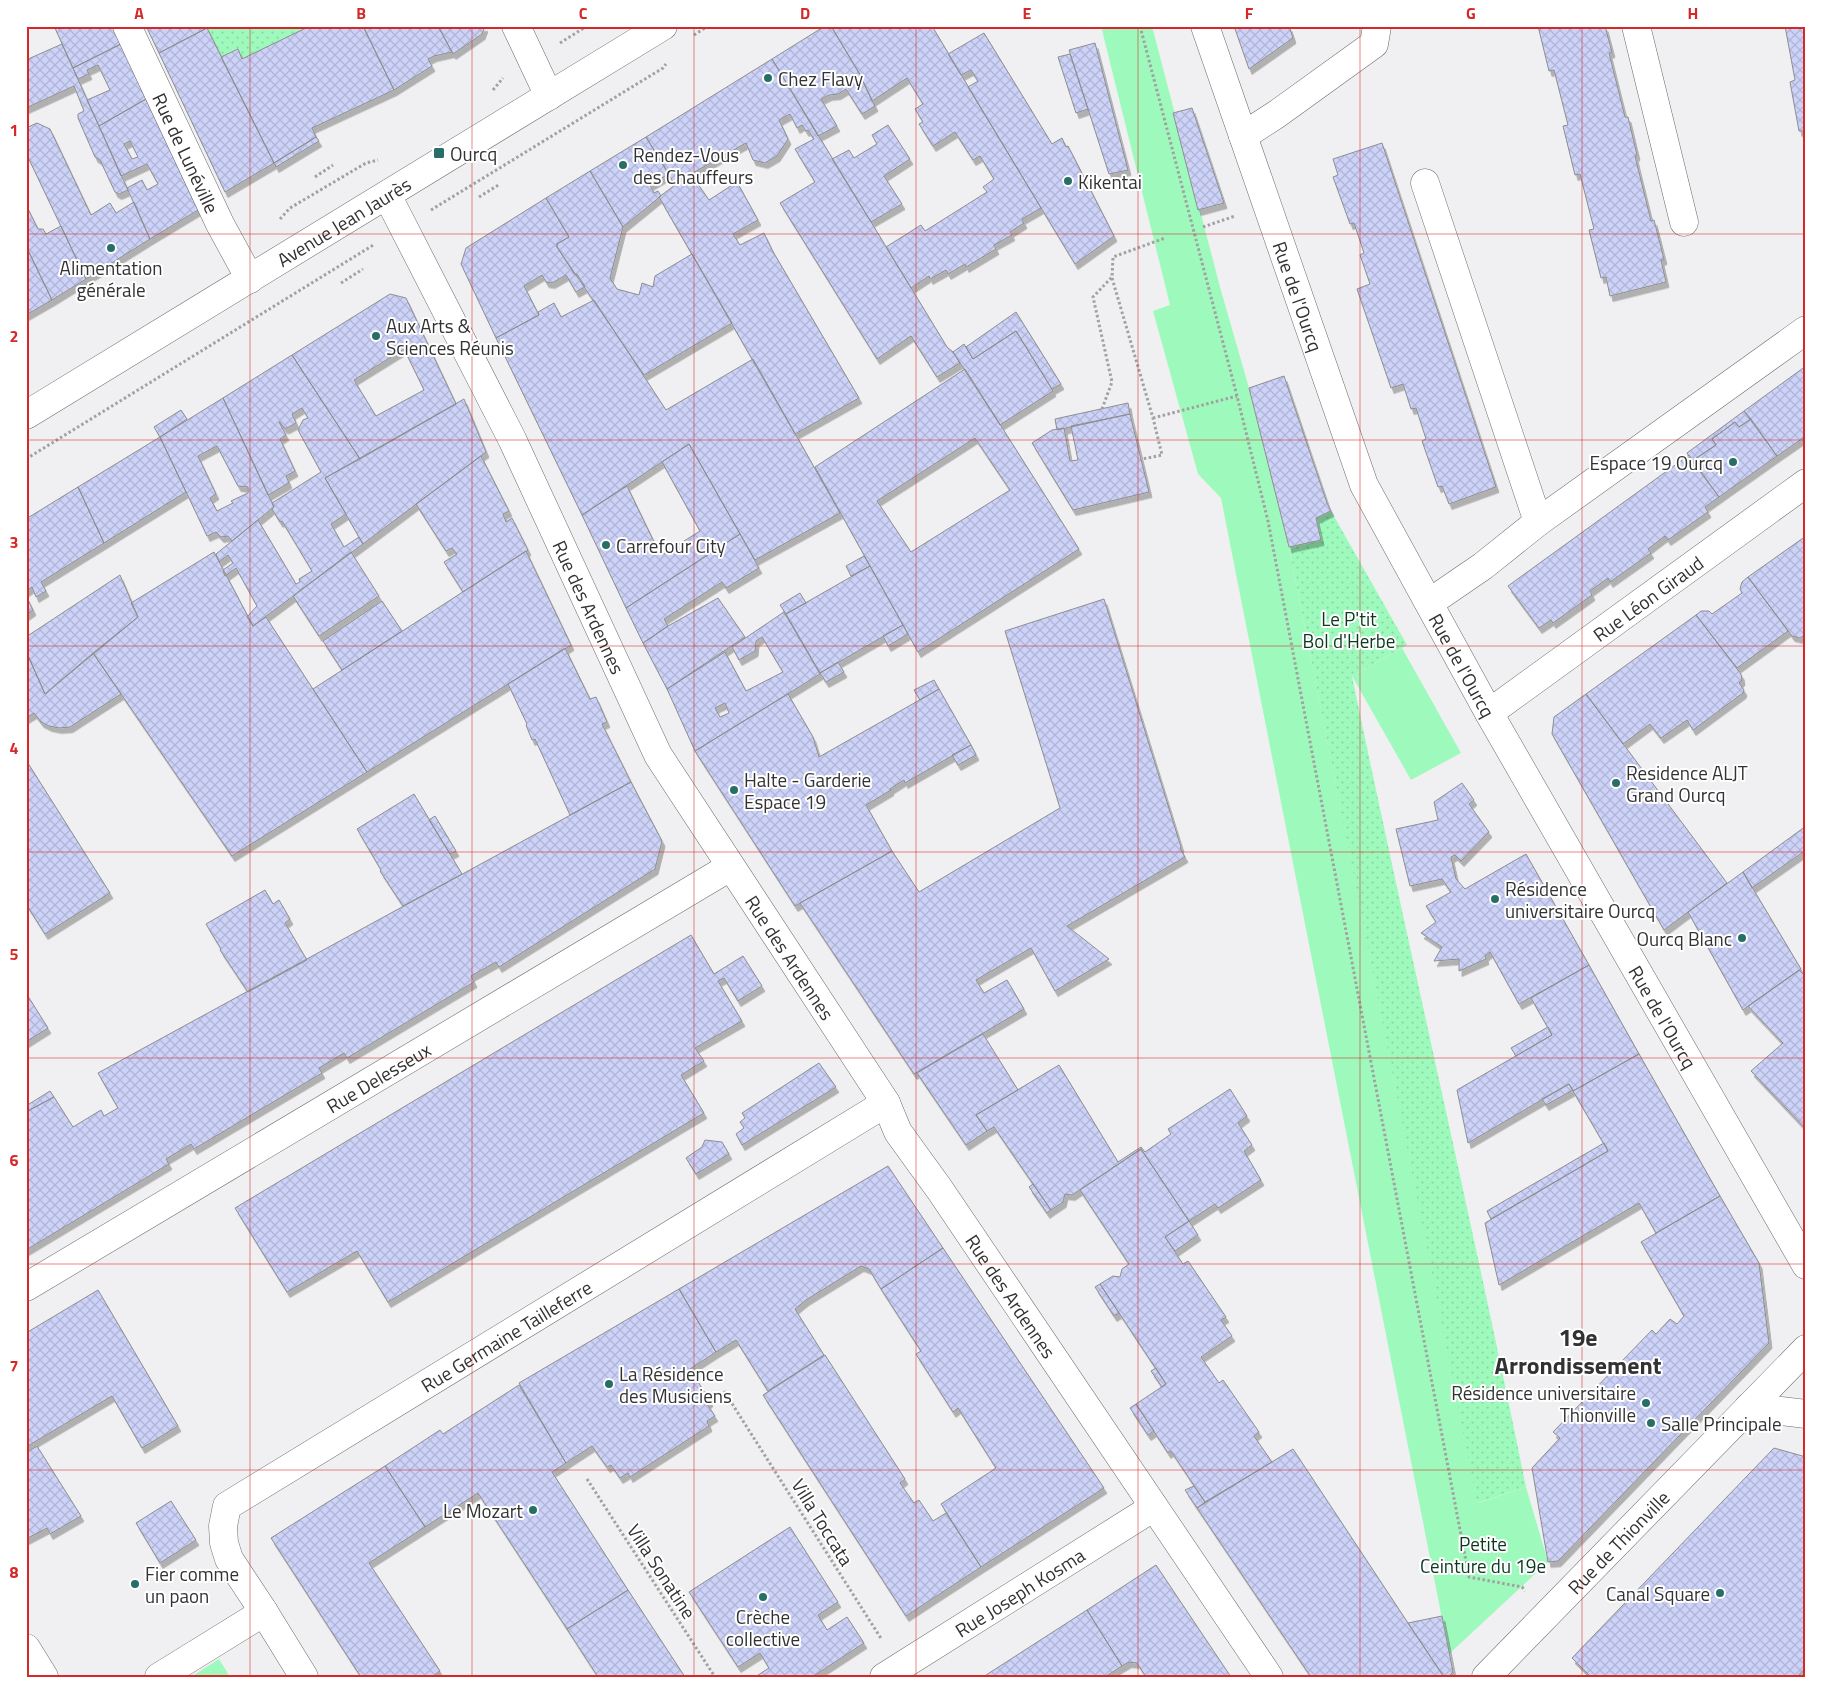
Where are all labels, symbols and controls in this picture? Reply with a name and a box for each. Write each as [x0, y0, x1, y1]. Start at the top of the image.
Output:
text: A [134, 1, 144, 25]
text: B [356, 1, 366, 25]
text: C [579, 1, 588, 25]
text: D [800, 1, 810, 25]
text: E [1023, 1, 1032, 25]
text: F [1245, 1, 1254, 25]
text: G [1466, 1, 1476, 25]
text: H [1688, 1, 1698, 25]
place label: Chez Flavy [778, 64, 863, 93]
marker: Chez Flavy [762, 72, 774, 84]
street label: Rue de Lunéville [146, 88, 227, 218]
text: 1 [10, 118, 18, 142]
place label: Ourcq [450, 139, 497, 168]
place label: Rendez-Vous des Chauffeurs [633, 140, 753, 191]
marker: Ourcq [432, 146, 446, 160]
marker: Rendez-Vous des Chauffeurs [617, 159, 629, 171]
place label: Kikentai [1078, 167, 1142, 196]
street label: Avenue Jean Jaurès [271, 169, 416, 273]
marker: Kikentai [1062, 175, 1074, 187]
street label: Rue de l'Ourcq [1266, 237, 1331, 355]
marker: Alimentation générale [105, 242, 117, 254]
place label: Alimentation générale [60, 253, 162, 304]
place label: Aux Arts & Sciences Réunis [386, 311, 514, 362]
text: 2 [10, 324, 18, 348]
marker: Aux Arts & Sciences Réunis [370, 330, 382, 342]
place label: Espace 19 Ourcq [1590, 448, 1723, 477]
marker: Espace 19 Ourcq [1727, 456, 1739, 468]
text: 3 [10, 530, 18, 554]
place label: Carrefour City [616, 531, 726, 560]
street label: Rue des Ardennes [546, 535, 633, 679]
marker: Carrefour City [600, 539, 612, 551]
street label: Rue Léon Giraud [1586, 548, 1709, 648]
park label: Le P'tit Bol d'Herbe [1303, 604, 1395, 655]
street label: Rue de l'Ourcq [1422, 608, 1503, 722]
text: 4 [10, 736, 19, 760]
place label: Residence ALJT Grand Ourcq [1626, 758, 1748, 809]
place label: Halte - Garderie Espace 19 [744, 765, 871, 816]
marker: Residence ALJT Grand Ourcq [1610, 777, 1622, 789]
marker: Halte - Garderie Espace 19 [728, 784, 740, 796]
place label: Résidence universitaire Ourcq [1505, 874, 1655, 925]
street label: Rue des Ardennes [739, 889, 842, 1026]
marker: Résidence universitaire Ourcq [1489, 893, 1501, 905]
place label: Ourcq Blanc [1637, 924, 1732, 953]
marker: Ourcq Blanc [1736, 932, 1748, 944]
text: 5 [10, 942, 19, 966]
street label: Rue de l'Ourcq [1622, 960, 1705, 1074]
street label: Rue Delesseux [320, 1034, 436, 1119]
text: 6 [10, 1148, 19, 1172]
street label: Rue des Ardennes [959, 1228, 1064, 1364]
street label: Rue Germaine Tailleferre [415, 1272, 597, 1399]
district label: 19e Arrondissement [1495, 1319, 1662, 1383]
text: 7 [10, 1354, 18, 1378]
place label: La Résidence des Musiciens [619, 1359, 732, 1410]
marker: La Résidence des Musiciens [603, 1378, 615, 1390]
place label: Résidence universitaire Thionville [1451, 1378, 1636, 1429]
marker: Résidence universitaire Thionville [1640, 1397, 1652, 1409]
place label: Salle Principale [1661, 1409, 1782, 1438]
marker: Salle Principale [1645, 1417, 1657, 1429]
street label: Villa Toccata [785, 1473, 862, 1572]
street label: Rue de Thionville [1560, 1483, 1676, 1600]
place label: Le Mozart [443, 1496, 523, 1525]
marker: Le Mozart [527, 1504, 539, 1516]
street label: Villa Sonatine [620, 1518, 704, 1624]
park label: Petite Ceinture du 19e [1420, 1529, 1546, 1580]
street label: Rue Joseph Kosma [949, 1540, 1090, 1644]
place label: Fier comme un paon [145, 1559, 239, 1610]
text: 8 [10, 1560, 19, 1584]
marker: Fier comme un paon [129, 1578, 141, 1590]
place label: Canal Square [1606, 1579, 1710, 1608]
marker: Canal Square [1714, 1587, 1726, 1599]
marker: Crèche collective [757, 1591, 769, 1603]
place label: Crèche collective [726, 1602, 800, 1653]

